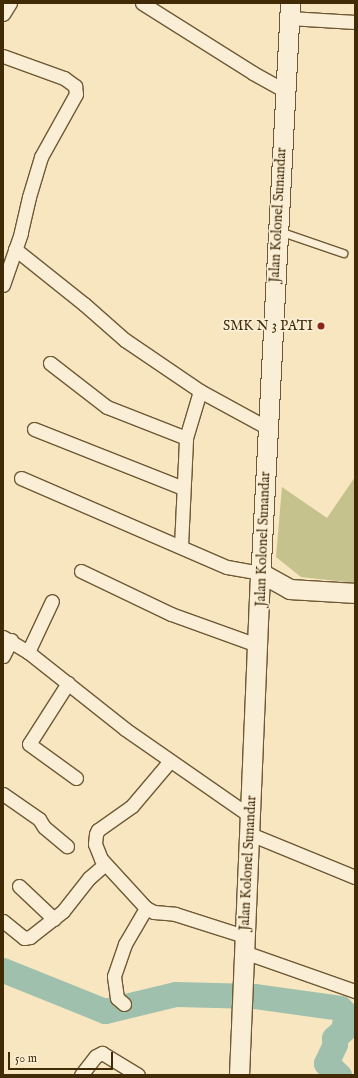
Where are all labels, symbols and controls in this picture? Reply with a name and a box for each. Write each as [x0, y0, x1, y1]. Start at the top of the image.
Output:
street label: Jalan Kolonel Sunandar [266, 147, 290, 283]
place label: SMK N 3 PATI [223, 318, 313, 334]
marker: SMK N 3 PATI [316, 321, 326, 331]
street label: Jalan Kolonel Sunandar [252, 471, 274, 607]
street label: Jalan Kolonel Sunandar [236, 795, 260, 931]
scale bar [10, 1044, 115, 1070]
text: 50 m [15, 1051, 37, 1066]

